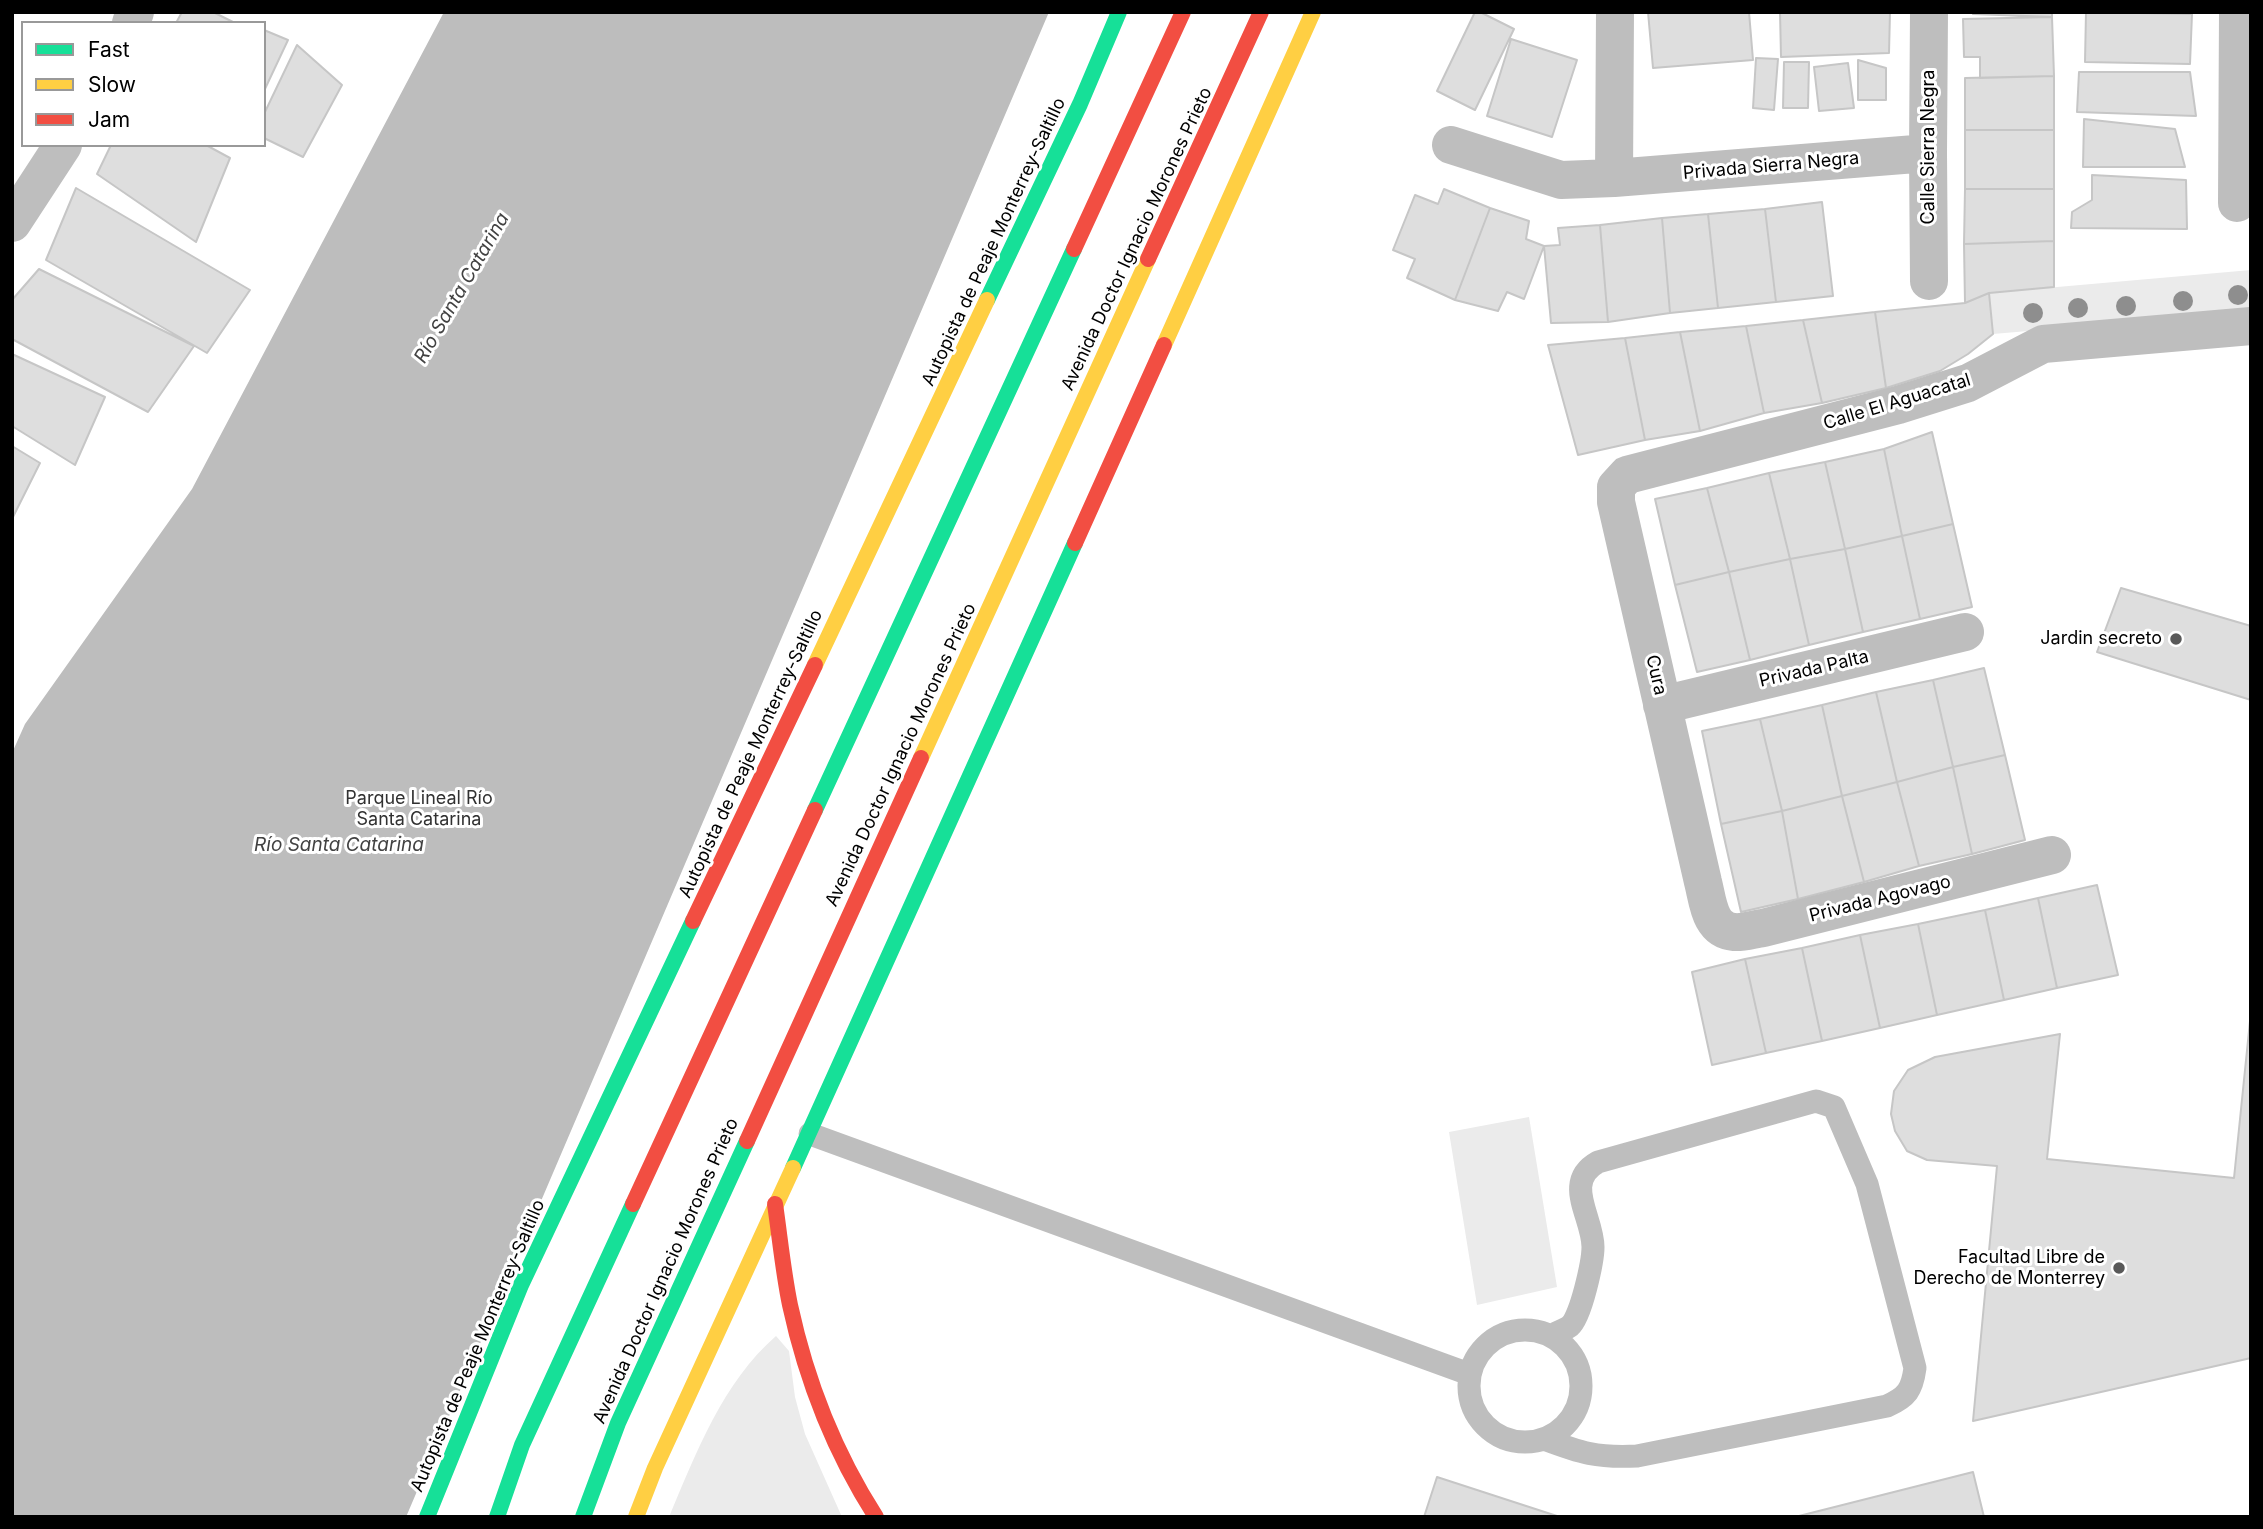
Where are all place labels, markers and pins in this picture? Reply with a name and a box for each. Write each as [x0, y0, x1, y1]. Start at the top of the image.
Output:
place label: Jardin secreto [2040, 628, 2162, 650]
marker: Jardin secreto [2168, 631, 2184, 647]
place label: Facultad Libre de Derecho de Monterrey [1913, 1247, 2105, 1290]
marker: Facultad Libre de Derecho de Monterrey [2111, 1260, 2127, 1276]

